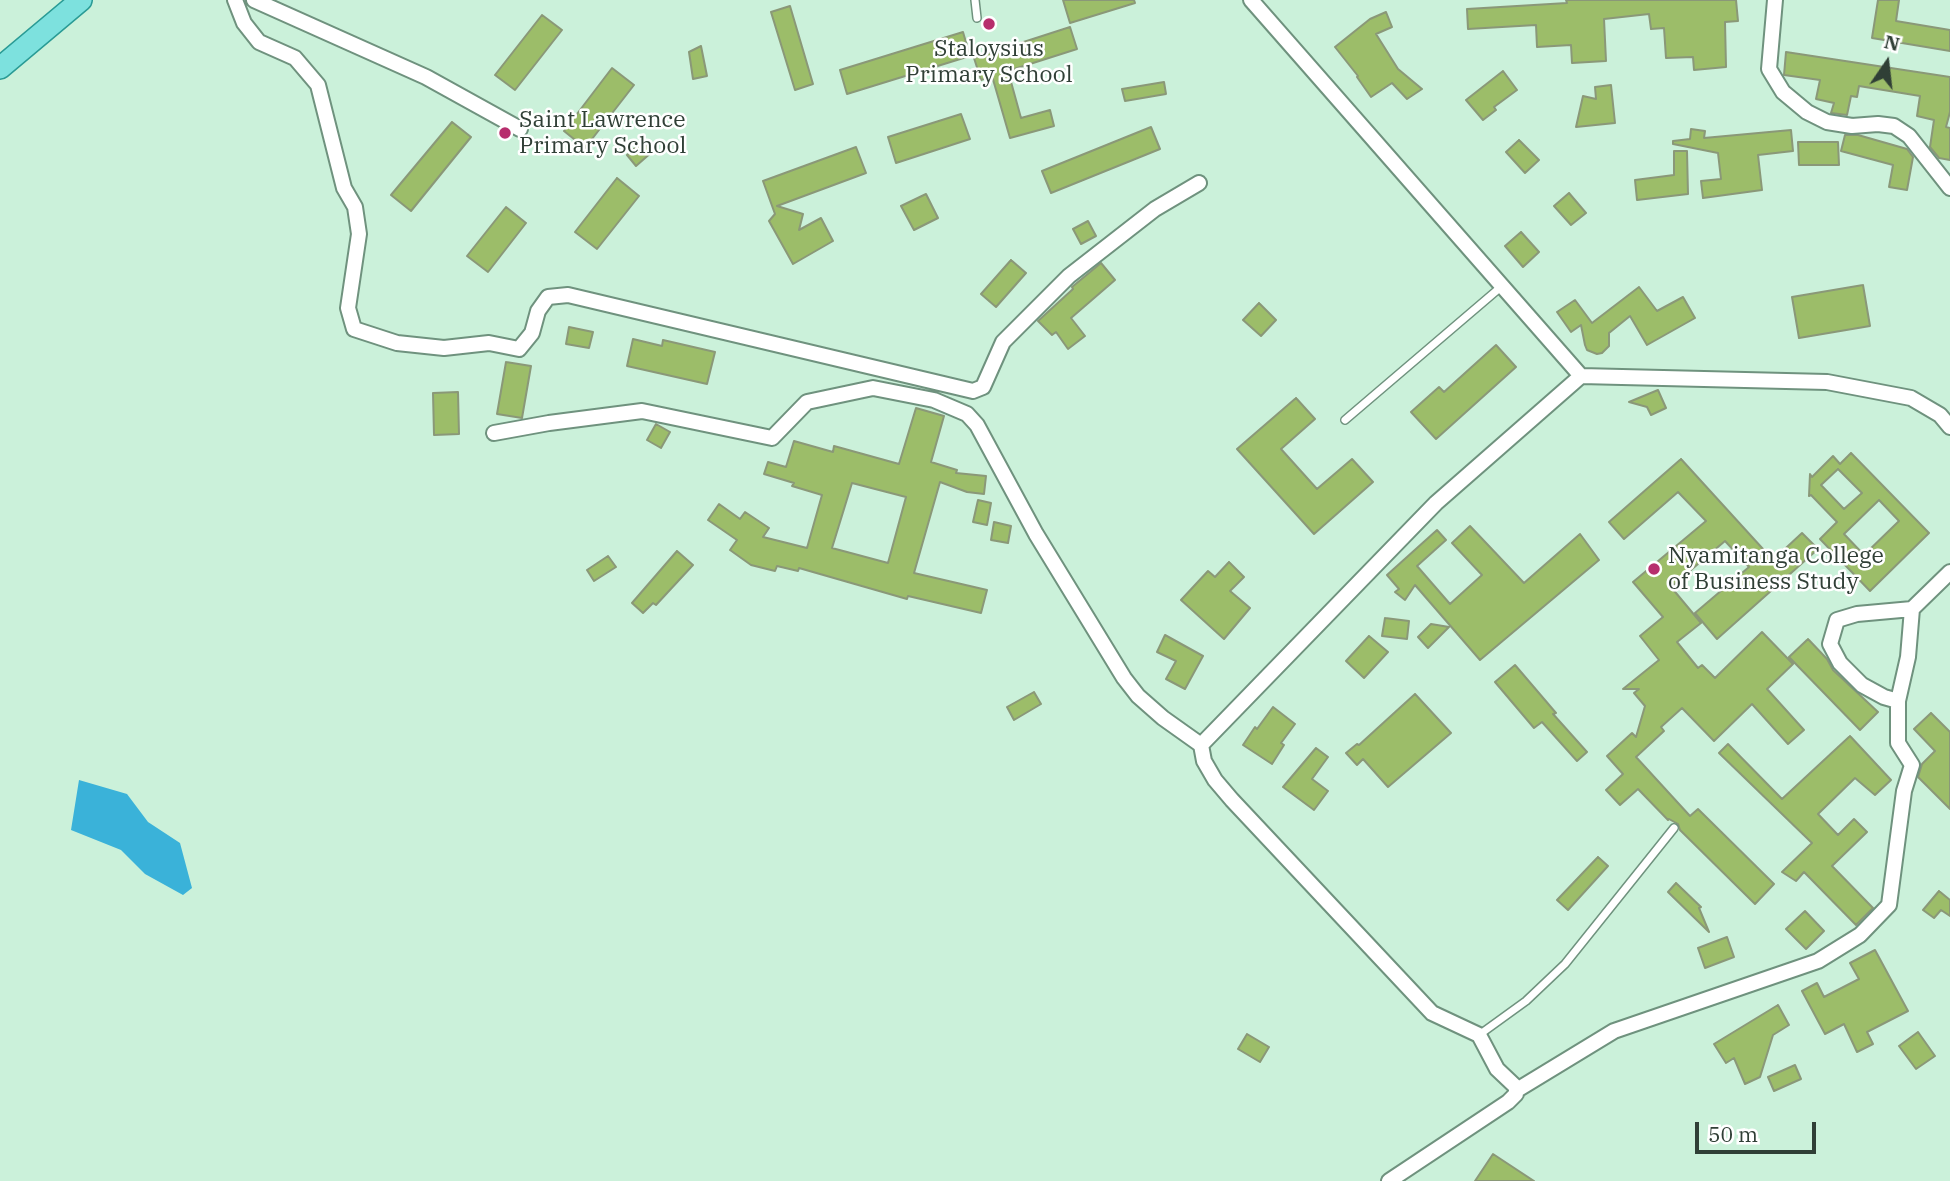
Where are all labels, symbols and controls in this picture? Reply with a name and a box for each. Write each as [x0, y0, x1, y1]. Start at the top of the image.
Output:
marker: Staloysius Primary School [981, 16, 997, 32]
north arrow [1852, 28, 1922, 98]
text: N [1882, 29, 1902, 56]
place label: Staloysius Primary School [905, 35, 1073, 89]
place label: Saint Lawrence Primary School [519, 106, 686, 160]
marker: Saint Lawrence Primary School [497, 125, 513, 141]
place label: Nyamitanga College of Business Study [1668, 542, 1884, 596]
marker: Nyamitanga College of Business Study [1646, 561, 1662, 577]
scale bar [1698, 1108, 1819, 1152]
text: 50 m [1708, 1120, 1758, 1148]

